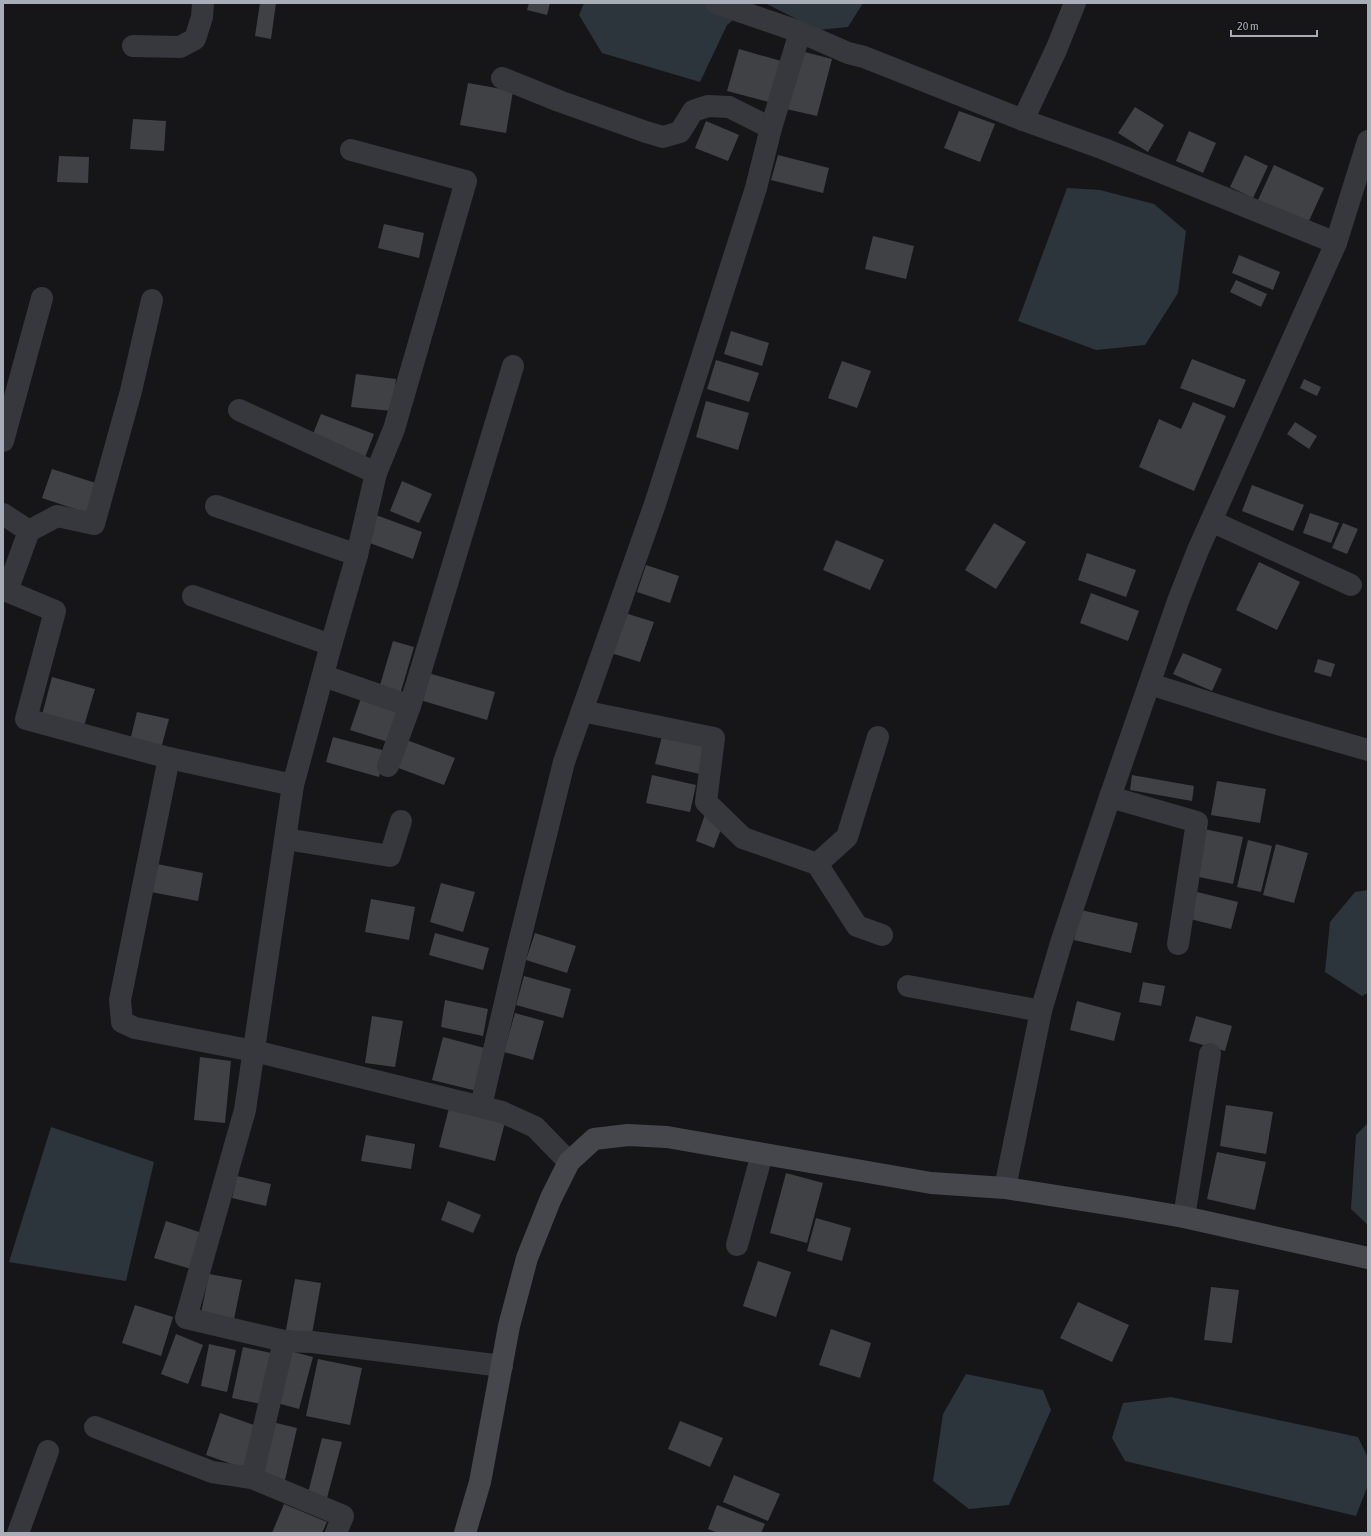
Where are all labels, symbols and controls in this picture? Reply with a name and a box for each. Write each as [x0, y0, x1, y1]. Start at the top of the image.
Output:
scale bar [1231, 12, 1317, 38]
text: 20 m [1237, 19, 1259, 33]

